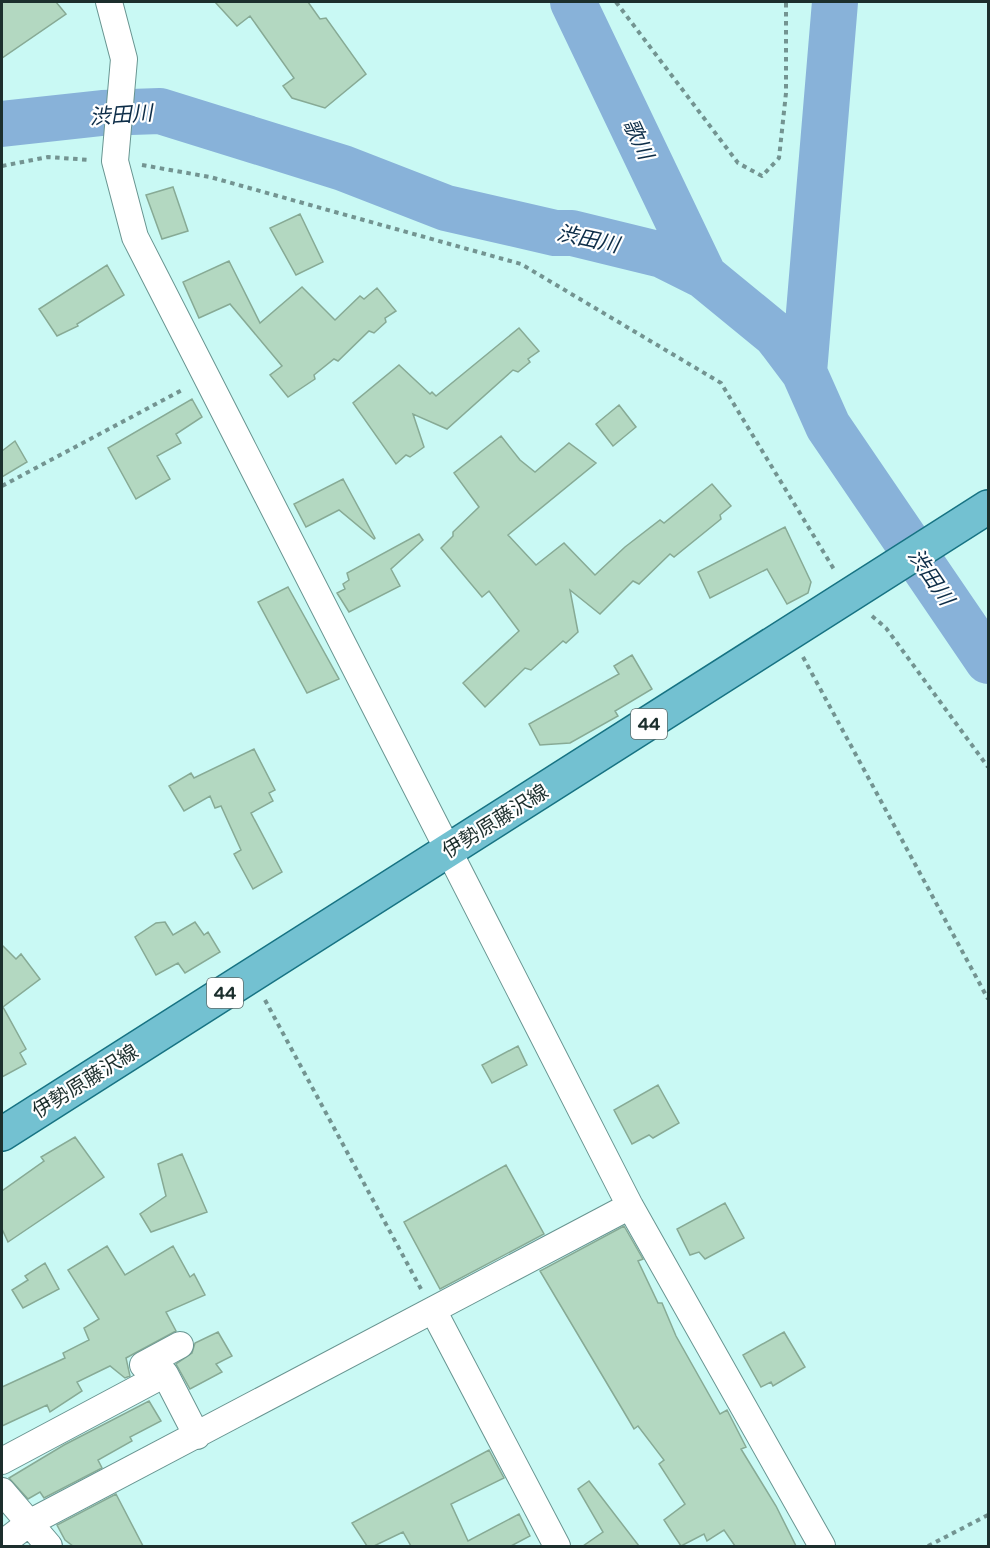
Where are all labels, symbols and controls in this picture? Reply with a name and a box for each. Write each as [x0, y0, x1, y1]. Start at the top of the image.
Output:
water label: 渋田川 [89, 101, 155, 130]
water label: 歌川 [617, 115, 659, 165]
water label: 渋田川 [554, 221, 623, 259]
water label: 渋田川 [903, 544, 960, 612]
road number: 44 [631, 709, 667, 739]
street label: 伊勢原藤沢線 [438, 780, 553, 864]
road number: 44 [207, 978, 243, 1008]
street label: 伊勢原藤沢線 [28, 1040, 143, 1124]

